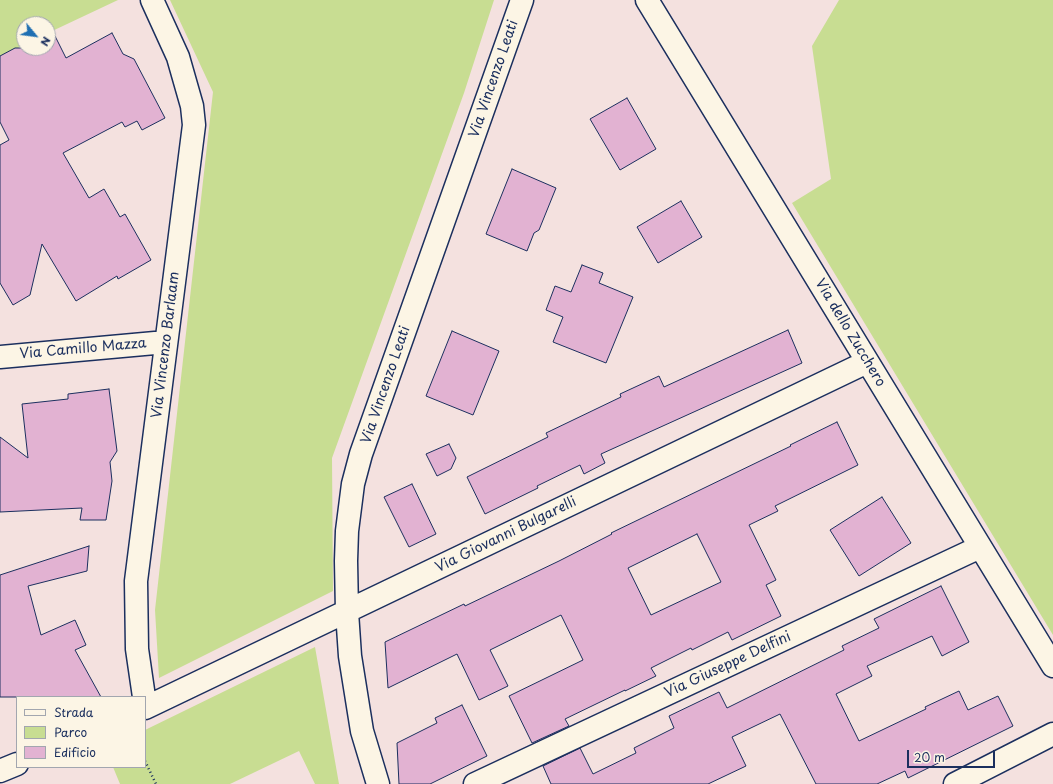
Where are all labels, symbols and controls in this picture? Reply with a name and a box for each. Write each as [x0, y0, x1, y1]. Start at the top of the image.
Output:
north arrow [16, 16, 56, 56]
street label: Via Vincenzo Leati [466, 18, 522, 140]
text: N [37, 34, 56, 50]
street label: Via Vincenzo Barlaam [149, 271, 183, 419]
street label: Via dello Zucchero [811, 276, 889, 390]
street label: Via Vincenzo Leati [358, 324, 414, 446]
street label: Via Camillo Mazza [19, 335, 147, 363]
street label: Via Giovanni Bulgarelli [433, 494, 579, 576]
street label: Via Giuseppe Delfini [662, 628, 794, 702]
legend [16, 696, 146, 768]
text: Strada [54, 703, 93, 721]
text: Parco [54, 723, 87, 741]
scale bar [909, 742, 997, 768]
text: Edificio [54, 743, 96, 761]
text: 20 m [914, 748, 945, 766]

